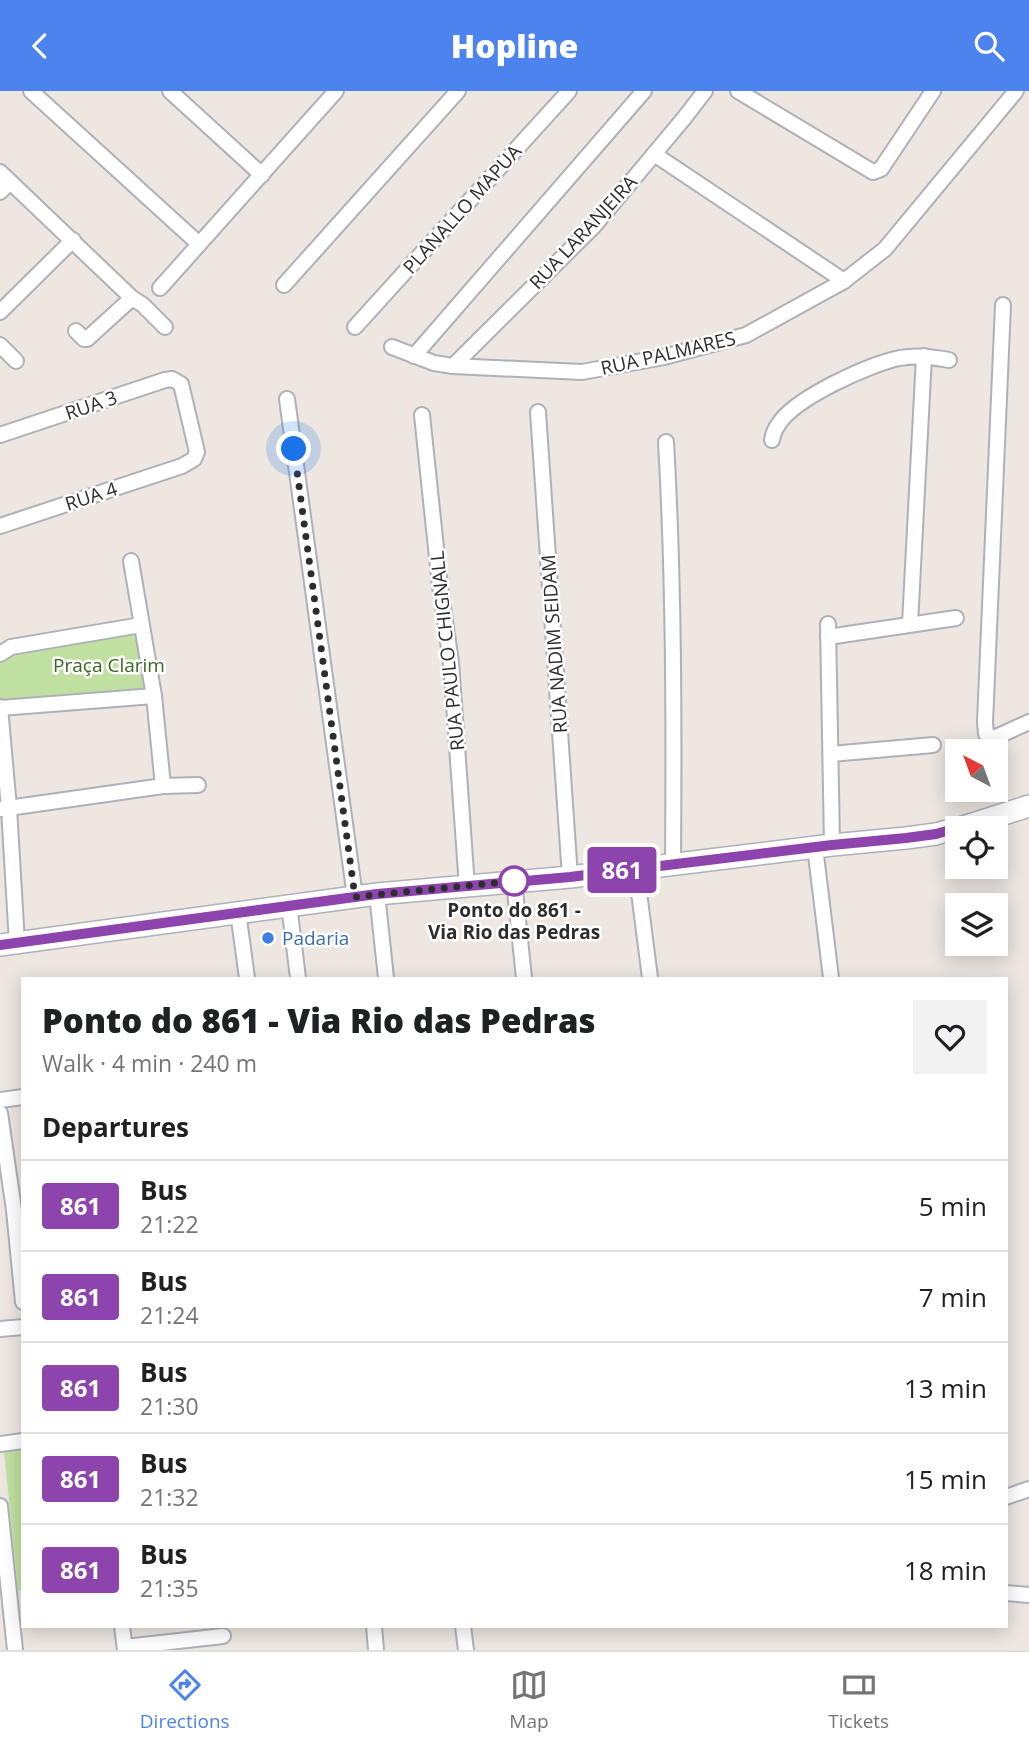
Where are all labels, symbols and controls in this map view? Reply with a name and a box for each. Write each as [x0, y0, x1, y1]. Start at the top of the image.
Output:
text: Hopline [451, 24, 578, 67]
icon: back [21, 27, 59, 65]
icon: search [970, 27, 1008, 65]
street label: PLANALLO MAPUA [397, 139, 527, 279]
street label: RUA LARANJEIRA [523, 169, 643, 295]
street label: RUA PALMARES [598, 325, 738, 381]
street label: RUA 3 [62, 384, 120, 426]
your location [276, 431, 311, 466]
street label: RUA 4 [62, 475, 121, 517]
street label: RUA PAULO CHIGNALL [424, 550, 470, 752]
street label: RUA NADIM SEIDAM [535, 554, 573, 734]
park label: Praça Clarim [53, 652, 165, 678]
north arrow [945, 739, 1008, 801]
map controls [945, 739, 1008, 956]
button: locate [945, 816, 1008, 879]
line badge: 861 [582, 847, 662, 893]
text: 861 [601, 853, 643, 886]
marker: Ponto do 861 - Via Rio das Pedras [499, 866, 529, 896]
button: layers [945, 893, 1008, 956]
place label: Ponto do 861 - Via Rio das Pedras [428, 897, 600, 945]
place label: Padaria [282, 925, 349, 951]
marker: Padaria [260, 930, 276, 946]
text: Ponto do 861 - Via Rio das Pedras [42, 998, 596, 1043]
button: heart [913, 1000, 987, 1074]
text: Walk · 4 min · 240 m [42, 1047, 257, 1079]
text: Departures [42, 1109, 189, 1145]
text: Bus [140, 1172, 187, 1208]
text: 5 min [919, 1188, 987, 1224]
text: 861 [60, 1189, 101, 1222]
text: 21:22 [140, 1208, 199, 1240]
text: Bus [140, 1263, 187, 1299]
text: 7 min [919, 1279, 987, 1315]
text: 861 [60, 1280, 101, 1313]
text: 21:24 [140, 1299, 199, 1331]
text: Bus [140, 1354, 187, 1390]
text: 13 min [904, 1370, 987, 1406]
text: 861 [60, 1371, 101, 1404]
text: 21:30 [140, 1390, 199, 1422]
text: Bus [140, 1445, 187, 1481]
text: 15 min [904, 1461, 987, 1497]
text: 861 [60, 1462, 101, 1495]
text: 21:32 [140, 1481, 199, 1513]
text: Bus [140, 1536, 187, 1572]
text: 18 min [904, 1552, 987, 1588]
text: 861 [60, 1553, 101, 1586]
text: 21:35 [140, 1572, 199, 1604]
tab: Directions [140, 1666, 230, 1734]
tab: Map [509, 1666, 549, 1734]
tab: Tickets [828, 1666, 889, 1734]

